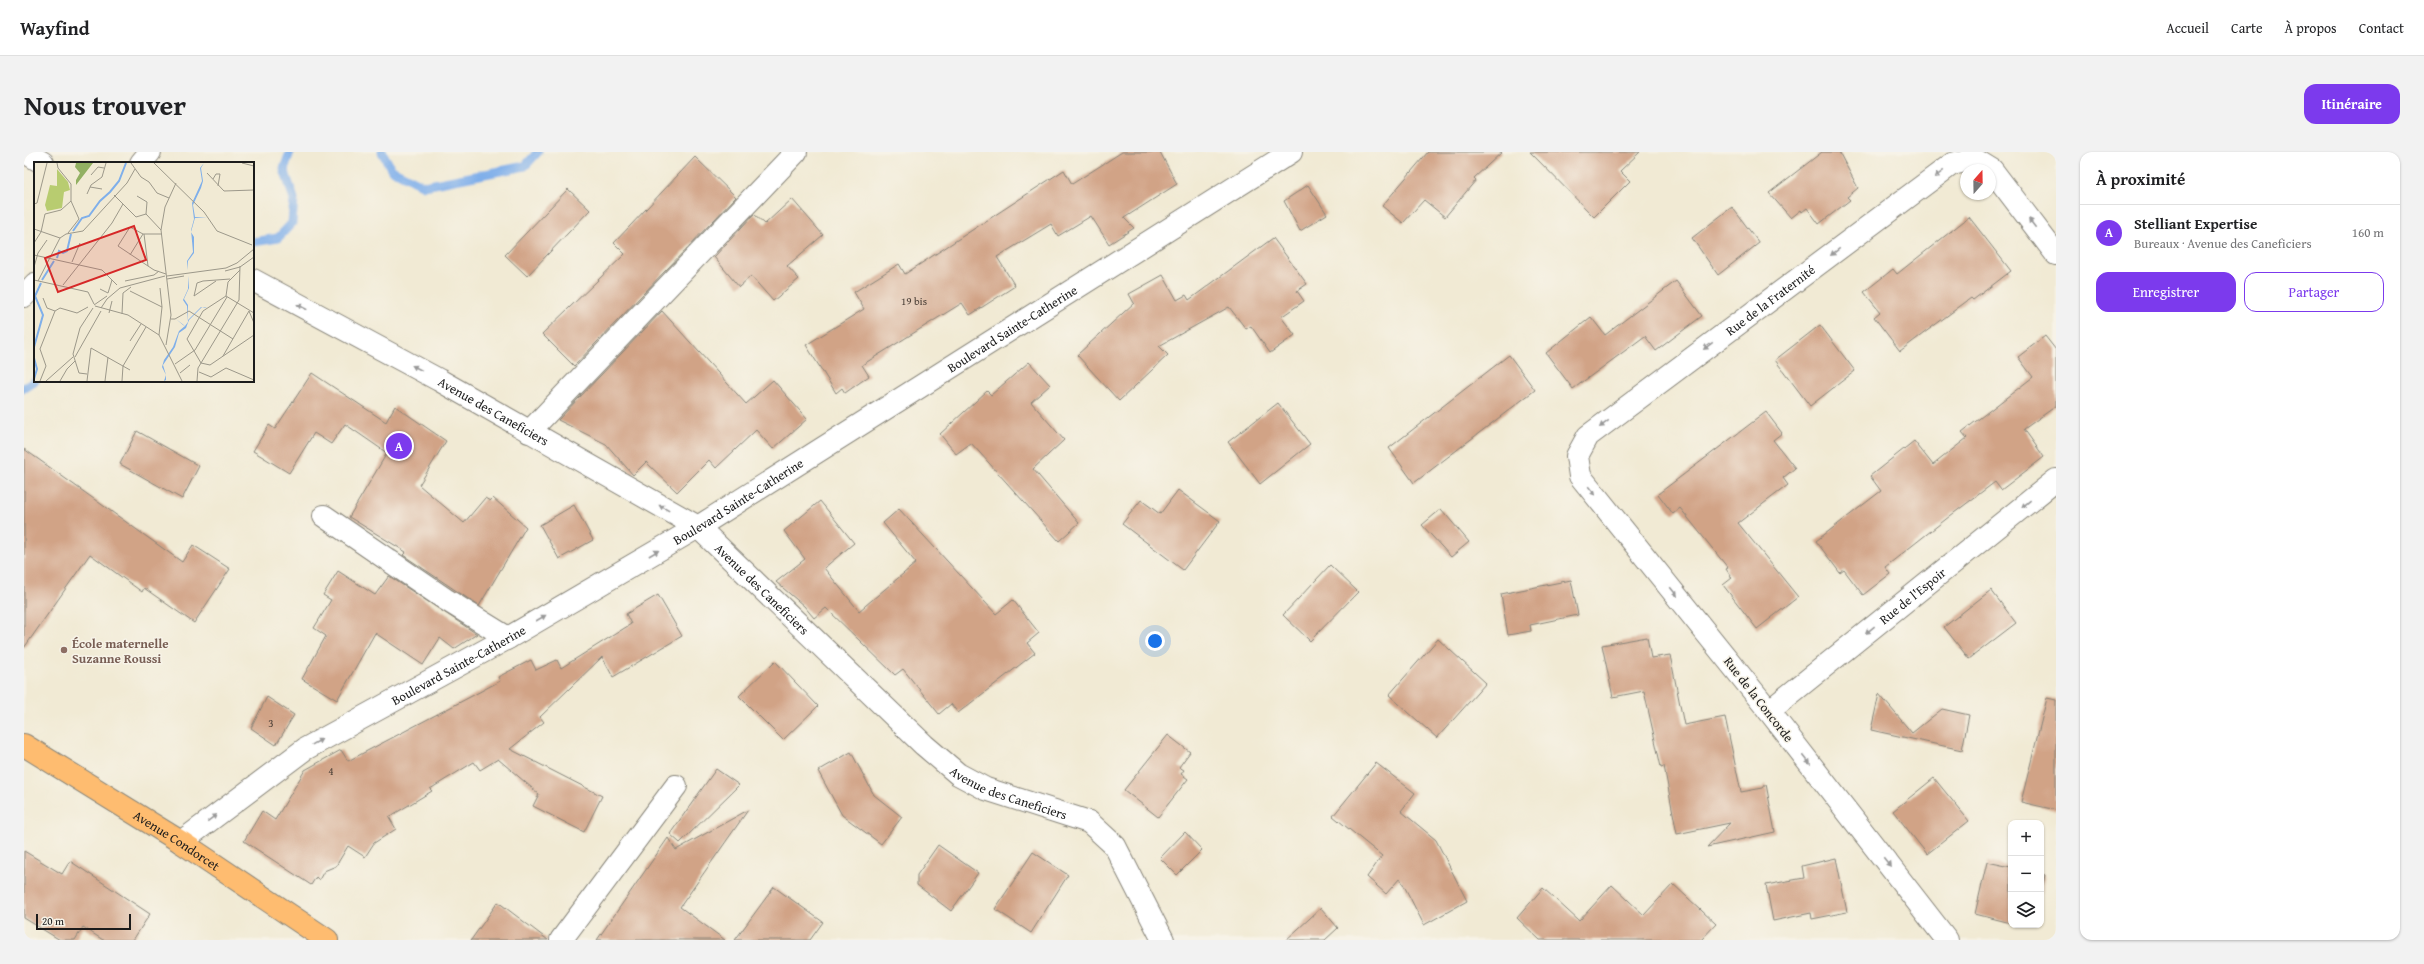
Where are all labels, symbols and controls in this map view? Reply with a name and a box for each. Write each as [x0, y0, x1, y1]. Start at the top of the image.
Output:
text: Wayfind [20, 14, 90, 42]
text: Accueil [2166, 18, 2209, 38]
text: Carte [2231, 18, 2263, 38]
text: À propos [2285, 18, 2337, 38]
text: Contact [2359, 18, 2404, 38]
text: Nous trouver [24, 84, 186, 125]
button: Itinéraire [2304, 84, 2400, 124]
inset map [34, 162, 254, 382]
north arrow [1960, 164, 1996, 200]
text: À proximité [2096, 166, 2185, 191]
one-way arrow [1934, 170, 1944, 178]
text: Stelliant Expertise [2134, 213, 2257, 234]
one-way arrow [2028, 217, 2037, 228]
text: A [2105, 223, 2113, 242]
text: 160 m [2352, 223, 2384, 242]
text: Bureaux · Avenue des Caneficiers [2134, 234, 2312, 253]
one-way arrow [1829, 248, 1840, 256]
street label: Rue de la Fraternité [1722, 261, 1819, 340]
button: Enregistrer [2096, 272, 2236, 312]
button: Partager [2244, 272, 2384, 312]
street label: Boulevard Sainte-Catherine [944, 281, 1081, 377]
house number: 19 bis [901, 293, 927, 309]
one-way arrow [296, 303, 308, 310]
one-way arrow [1703, 342, 1714, 351]
one-way arrow [411, 365, 423, 372]
street label: Avenue des Caneficiers [435, 372, 552, 450]
one-way arrow [1599, 420, 1609, 428]
pin: A [386, 431, 412, 461]
street label: Boulevard Sainte-Catherine [670, 454, 807, 550]
one-way arrow [1588, 486, 1596, 497]
one-way arrow [2020, 500, 2031, 509]
one-way arrow [658, 504, 670, 511]
street label: Avenue des Caneficiers [710, 539, 813, 639]
one-way arrow [648, 549, 660, 556]
street label: Rue de l'Espoir [1875, 563, 1951, 629]
one-way arrow [1669, 587, 1678, 598]
one-way arrow [535, 615, 547, 622]
street label: Boulevard Sainte-Catherine [388, 621, 529, 710]
one-way arrow [1865, 625, 1875, 634]
your location [1145, 631, 1165, 651]
place label: École maternelle Suzanne Roussi [72, 634, 169, 668]
marker: École maternelle Suzanne Roussi [59, 645, 69, 655]
street label: Rue de la Concorde [1719, 653, 1798, 746]
house number: 3 [268, 715, 274, 731]
one-way arrow [312, 739, 323, 746]
one-way arrow [1803, 754, 1811, 765]
street label: Avenue des Caneficiers [945, 762, 1070, 824]
house number: 4 [328, 763, 334, 779]
street label: Avenue Condorcet [130, 806, 224, 876]
one-way arrow [207, 814, 218, 823]
map controls [2008, 820, 2044, 928]
button: + [2008, 820, 2044, 856]
button: − [2008, 856, 2044, 892]
one-way arrow [1882, 857, 1891, 868]
button: layers [2008, 892, 2044, 928]
scale bar [36, 912, 131, 931]
text: 20 m [42, 913, 64, 929]

